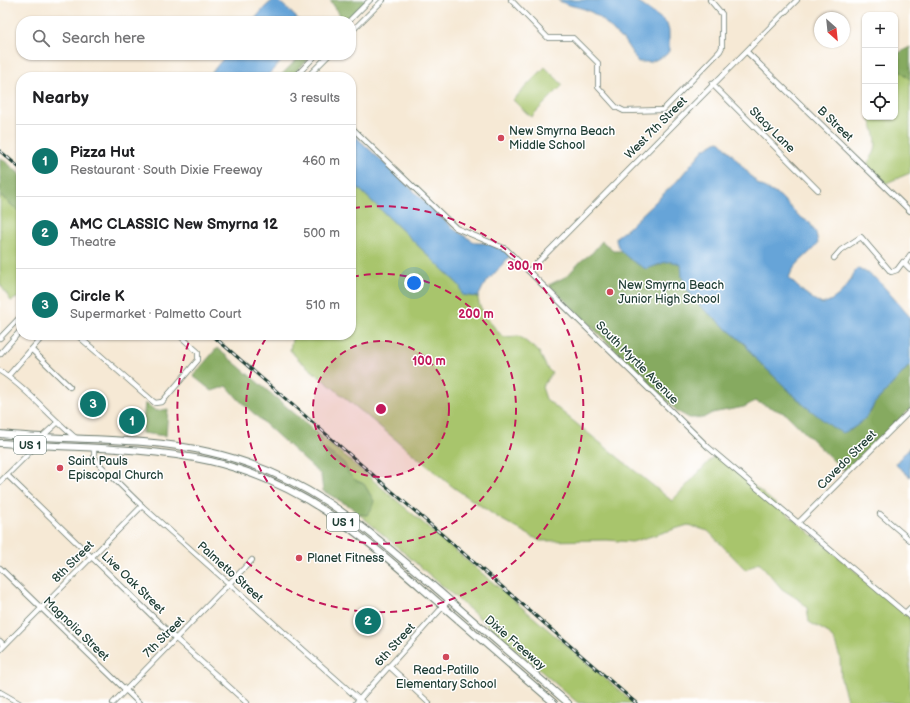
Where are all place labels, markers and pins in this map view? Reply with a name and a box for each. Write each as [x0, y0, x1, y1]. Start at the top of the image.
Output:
place label: New Smyrna Beach Middle School [509, 124, 615, 153]
marker: New Smyrna Beach Middle School [496, 133, 506, 143]
place label: New Smyrna Beach Junior High School [618, 278, 724, 307]
marker: New Smyrna Beach Junior High School [605, 287, 615, 297]
pin: 3 [80, 389, 106, 419]
centre of rings [374, 402, 388, 416]
pin: 1 [119, 406, 145, 436]
place label: Saint Pauls Episcopal Church [68, 454, 164, 483]
marker: Saint Pauls Episcopal Church [55, 463, 65, 473]
place label: Planet Fitness [307, 551, 384, 566]
marker: Planet Fitness [294, 553, 304, 563]
pin: 2 [355, 606, 381, 636]
marker: Read-Patillo Elementary School [441, 652, 451, 662]
place label: Read-Patillo Elementary School [396, 663, 496, 692]

